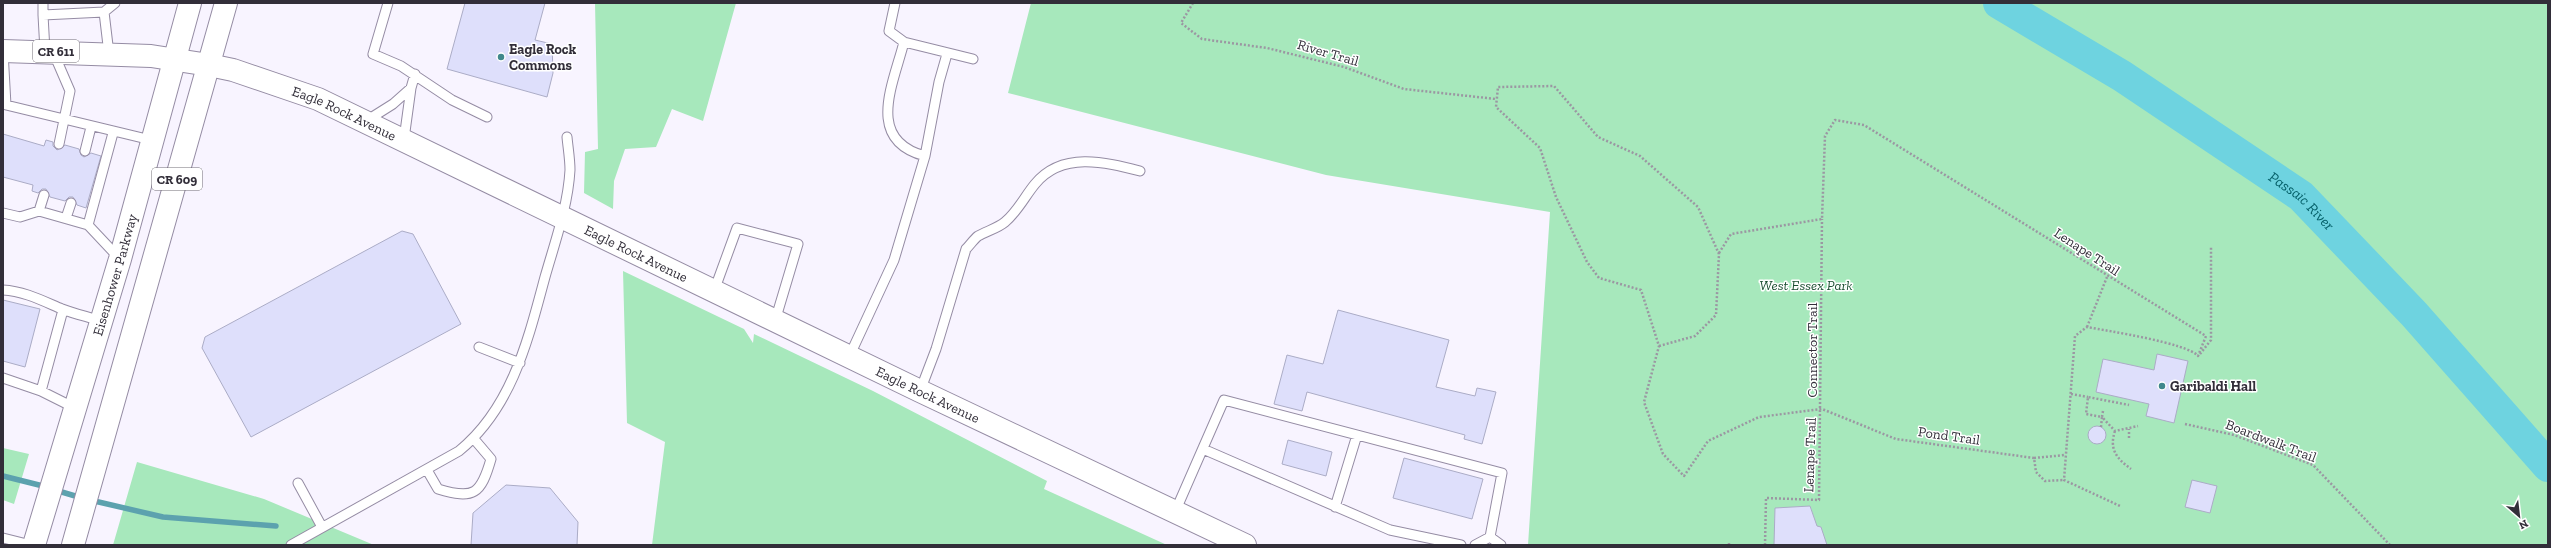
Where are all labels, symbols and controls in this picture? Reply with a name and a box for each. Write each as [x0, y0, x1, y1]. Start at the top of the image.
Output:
street label: River Trail [1295, 36, 1361, 70]
road number: CR 611 [33, 40, 79, 62]
place label: Eagle Rock Commons [509, 41, 576, 74]
marker: Eagle Rock Commons [496, 52, 506, 62]
street label: Eagle Rock Avenue [290, 82, 400, 144]
road number: CR 609 [152, 168, 202, 190]
water label: Passaic River [2265, 168, 2339, 235]
street label: Eisenhower Parkway [89, 211, 141, 338]
street label: Eagle Rock Avenue [582, 221, 691, 286]
street label: Lenape Trail [2051, 224, 2123, 280]
park label: West Essex Park [1759, 277, 1853, 294]
street label: Connector Trail [1804, 302, 1821, 398]
street label: Eagle Rock Avenue [873, 362, 983, 427]
place label: Garibaldi Hall [2170, 378, 2256, 395]
marker: Garibaldi Hall [2157, 381, 2167, 391]
street label: Boardwalk Trail [2223, 416, 2319, 466]
street label: Lenape Trail [1800, 417, 1820, 493]
street label: Pond Trail [1917, 423, 1981, 449]
north arrow [2499, 496, 2539, 536]
text: N [2516, 517, 2530, 532]

